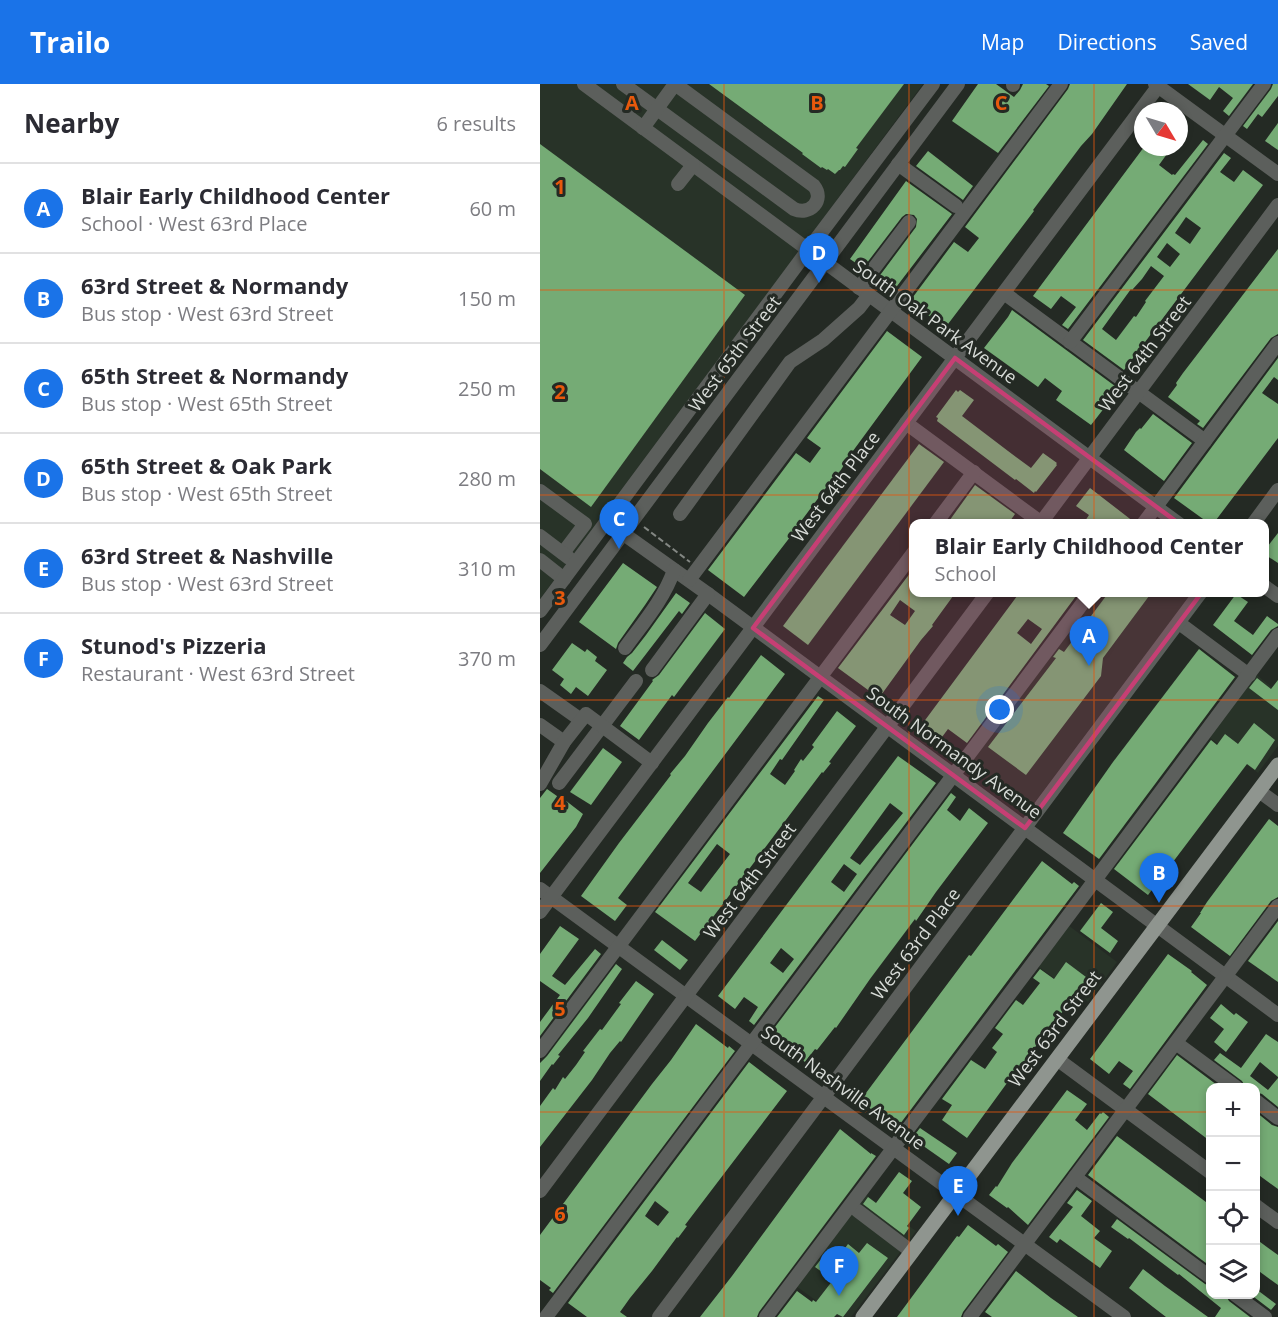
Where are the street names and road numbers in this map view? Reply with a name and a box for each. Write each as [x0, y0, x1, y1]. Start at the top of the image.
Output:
street label: South Oak Park Avenue [849, 254, 1022, 389]
street label: West 65th Street [683, 291, 786, 416]
street label: West 64th Street [1093, 291, 1196, 416]
street label: West 64th Place [786, 426, 885, 547]
street label: South Normandy Avenue [862, 681, 1047, 824]
street label: West 64th Street [698, 818, 801, 943]
street label: West 63rd Place [865, 883, 965, 1004]
street label: West 63rd Street [1002, 965, 1106, 1092]
street label: South Nashville Avenue [757, 1020, 930, 1155]

